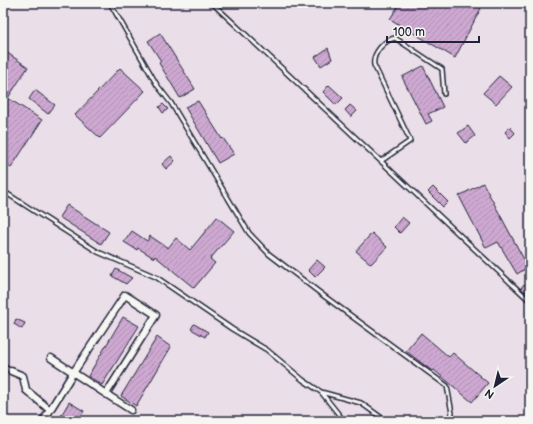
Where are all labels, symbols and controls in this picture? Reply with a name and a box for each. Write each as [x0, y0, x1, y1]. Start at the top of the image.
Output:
scale bar [387, 18, 479, 44]
text: 100 m [393, 25, 425, 40]
north arrow [475, 366, 515, 406]
text: N [482, 386, 497, 401]

